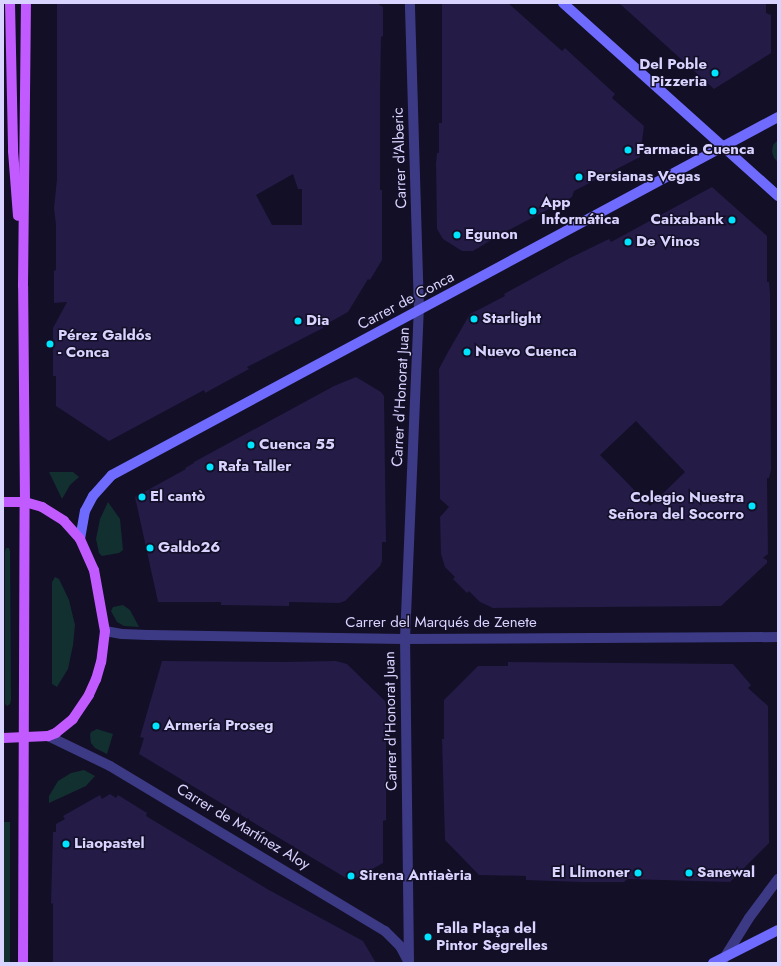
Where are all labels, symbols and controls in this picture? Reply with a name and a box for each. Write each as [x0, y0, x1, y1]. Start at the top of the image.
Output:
place label: Del Poble Pizzeria [639, 55, 707, 90]
marker: Del Poble Pizzeria [710, 68, 720, 78]
street label: Carrer d'Alberic [389, 107, 411, 209]
place label: Farmacia Cuenca [636, 141, 754, 159]
marker: Farmacia Cuenca [623, 145, 633, 155]
place label: Persianas Vegas [587, 168, 700, 186]
marker: Persianas Vegas [574, 172, 584, 182]
place label: App Informática [541, 193, 619, 228]
marker: App Informática [528, 206, 538, 216]
place label: Caixabank [651, 211, 724, 229]
marker: Caixabank [727, 215, 737, 225]
place label: Egunon [465, 226, 518, 244]
marker: Egunon [452, 230, 462, 240]
place label: De Vinos [636, 233, 700, 251]
marker: De Vinos [623, 237, 633, 247]
street label: Carrer de Conca [355, 268, 457, 334]
place label: Starlight [482, 310, 541, 328]
place label: Dia [306, 312, 329, 330]
marker: Starlight [469, 314, 479, 324]
marker: Dia [293, 316, 303, 326]
place label: Pérez Galdós - Conca [58, 326, 151, 361]
street label: Carrer d'Honorat Juan [388, 327, 414, 467]
marker: Pérez Galdós - Conca [45, 339, 55, 349]
place label: Nuevo Cuenca [475, 343, 577, 361]
marker: Nuevo Cuenca [462, 347, 472, 357]
place label: Cuenca 55 [259, 436, 335, 454]
marker: Cuenca 55 [246, 440, 256, 450]
place label: Rafa Taller [218, 458, 291, 476]
marker: Rafa Taller [205, 462, 215, 472]
place label: El cantò [150, 488, 205, 506]
place label: Colegio Nuestra Señora del Socorro [608, 488, 744, 523]
marker: El cantò [137, 492, 147, 502]
marker: Colegio Nuestra Señora del Socorro [747, 501, 757, 511]
place label: Galdo26 [158, 539, 220, 557]
marker: Galdo26 [145, 543, 155, 553]
street label: Carrer del Marqués de Zenete [345, 614, 537, 632]
street label: Carrer d'Honorat Juan [381, 651, 401, 791]
place label: Armería Proseg [164, 717, 273, 735]
marker: Armería Proseg [151, 721, 161, 731]
street label: Carrer de Martínez Aloy [173, 780, 313, 874]
place label: Liaopastel [74, 835, 145, 853]
marker: Liaopastel [61, 839, 71, 849]
place label: El Llimoner [552, 864, 630, 882]
place label: Sanewal [697, 864, 755, 882]
place label: Sirena Antiaèria [359, 867, 472, 885]
marker: El Llimoner [633, 868, 643, 878]
marker: Sanewal [684, 868, 694, 878]
marker: Sirena Antiaèria [346, 871, 356, 881]
place label: Falla Plaça del Pintor Segrelles [436, 919, 548, 954]
marker: Falla Plaça del Pintor Segrelles [423, 932, 433, 942]

